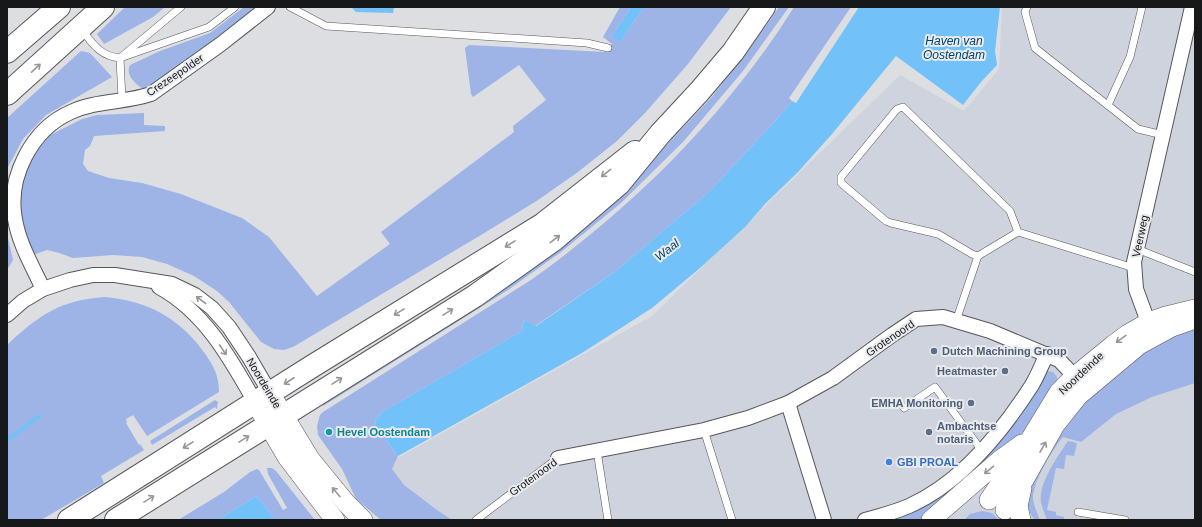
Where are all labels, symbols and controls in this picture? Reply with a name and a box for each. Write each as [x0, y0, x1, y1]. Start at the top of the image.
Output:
water label: Haven van Oostendam [923, 34, 985, 62]
street label: Crezeepolder [144, 51, 206, 98]
one-way arrow [31, 63, 41, 73]
one-way arrow [601, 169, 612, 178]
street label: Veerweg [1130, 214, 1150, 258]
one-way arrow [550, 234, 561, 243]
water label: Waal [652, 236, 682, 264]
one-way arrow [505, 240, 516, 248]
one-way arrow [195, 295, 206, 304]
one-way arrow [442, 308, 454, 316]
one-way arrow [393, 309, 405, 317]
street label: Grotenoord [864, 317, 916, 359]
one-way arrow [1116, 335, 1127, 343]
one-way arrow [219, 344, 227, 355]
place label: Dutch Machining Group [942, 345, 1067, 357]
marker: Dutch Machining Group [929, 346, 939, 356]
street label: Noordeinde [1056, 349, 1106, 397]
street label: Noordeinde [244, 356, 284, 410]
place label: Heatmaster [937, 365, 998, 377]
marker: Heatmaster [1000, 366, 1010, 376]
one-way arrow [284, 377, 295, 385]
one-way arrow [331, 377, 343, 385]
place label: EMHA Monitoring [871, 397, 963, 409]
marker: EMHA Monitoring [966, 398, 976, 408]
place label: Ambachtse notaris [937, 420, 996, 445]
place label: Hevel Oostendam [337, 426, 430, 438]
marker: Hevel Oostendam [324, 427, 334, 437]
marker: Ambachtse notaris [924, 427, 934, 437]
one-way arrow [238, 435, 250, 443]
one-way arrow [182, 441, 194, 449]
one-way arrow [1039, 441, 1047, 453]
street label: Grotenoord [507, 456, 559, 498]
place label: GBI PROAL [897, 456, 958, 468]
marker: GBI PROAL [884, 457, 894, 467]
one-way arrow [984, 465, 994, 474]
one-way arrow [332, 487, 341, 497]
one-way arrow [143, 495, 155, 503]

